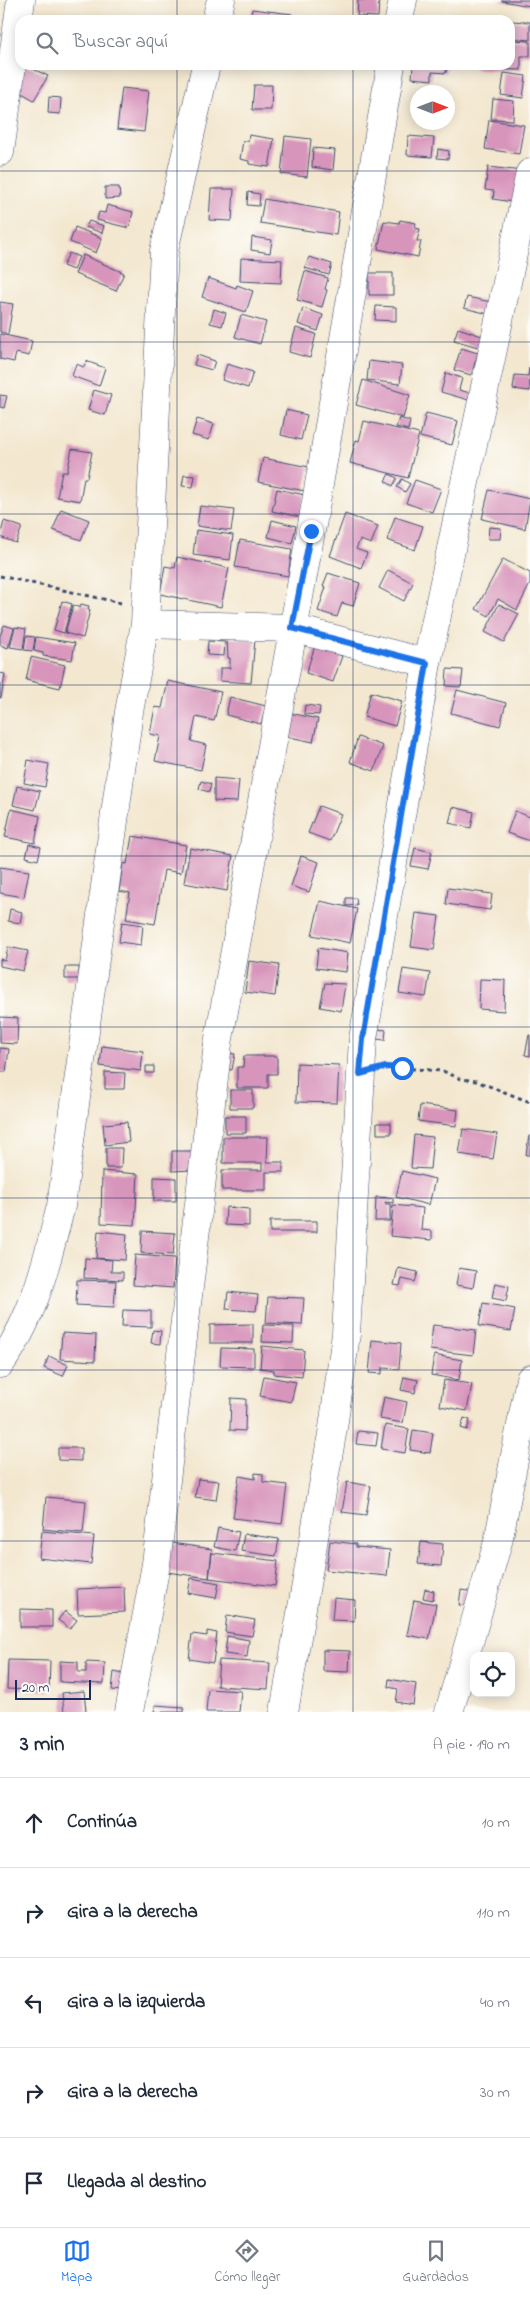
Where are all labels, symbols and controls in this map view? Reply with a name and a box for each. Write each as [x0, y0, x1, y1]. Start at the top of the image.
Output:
search box [15, 15, 515, 70]
icon: search [33, 29, 61, 57]
text: Buscar aquí [73, 29, 168, 56]
north arrow [410, 85, 455, 130]
route end [300, 520, 323, 543]
route start [391, 1057, 414, 1080]
map controls [470, 1652, 515, 1697]
button: locate [470, 1652, 515, 1697]
scale bar [15, 1677, 91, 1700]
text: 20 m [22, 1678, 49, 1699]
text: 3 min [20, 1730, 64, 1760]
text: A pie · 190 m [433, 1733, 510, 1757]
icon: ahead [20, 1809, 48, 1837]
text: Continúa [67, 1809, 137, 1836]
text: 10 m [482, 1811, 510, 1835]
icon: right [20, 1899, 48, 1927]
text: Gira a la derecha [67, 1899, 198, 1926]
text: 110 m [476, 1901, 510, 1925]
icon: left [20, 1989, 48, 2017]
text: Gira a la izquierda [67, 1989, 205, 2016]
text: 40 m [480, 1991, 510, 2015]
icon: right [20, 2079, 48, 2107]
text: Gira a la derecha [67, 2079, 198, 2106]
text: 30 m [480, 2081, 510, 2105]
icon: arrive [20, 2169, 48, 2197]
text: Llegada al destino [67, 2169, 206, 2196]
tab: Mapa [61, 2237, 92, 2288]
tab: Cómo llegar [215, 2237, 280, 2288]
tab: Guardados [403, 2237, 469, 2288]

